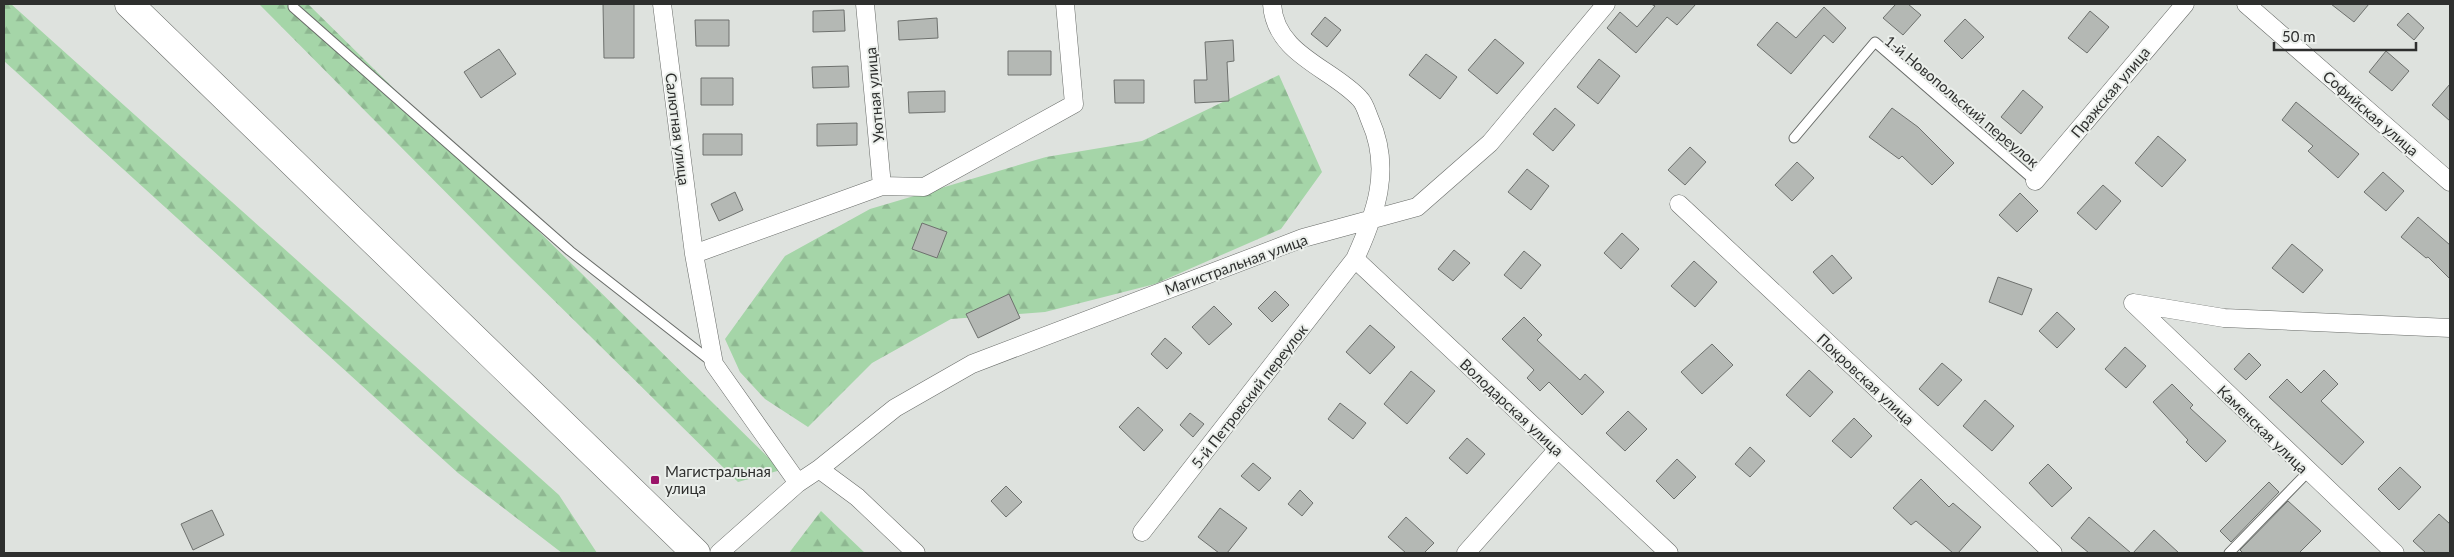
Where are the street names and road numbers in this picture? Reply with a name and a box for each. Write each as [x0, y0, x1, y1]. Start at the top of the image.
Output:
street label: 1-й Новопольский переулок [1881, 31, 2043, 171]
street label: Пражская улица [2067, 43, 2153, 141]
street label: Уютная улица [861, 47, 887, 143]
street label: Софийская улица [2320, 67, 2422, 159]
street label: Салютная улица [662, 72, 694, 186]
street label: Магистральная улица [1162, 230, 1310, 298]
street label: 5-й Петровский переулок [1187, 320, 1311, 472]
street label: Покровская улица [1814, 329, 1918, 429]
street label: Володарская улица [1457, 355, 1567, 459]
street label: Каменская улица [2214, 381, 2312, 477]

